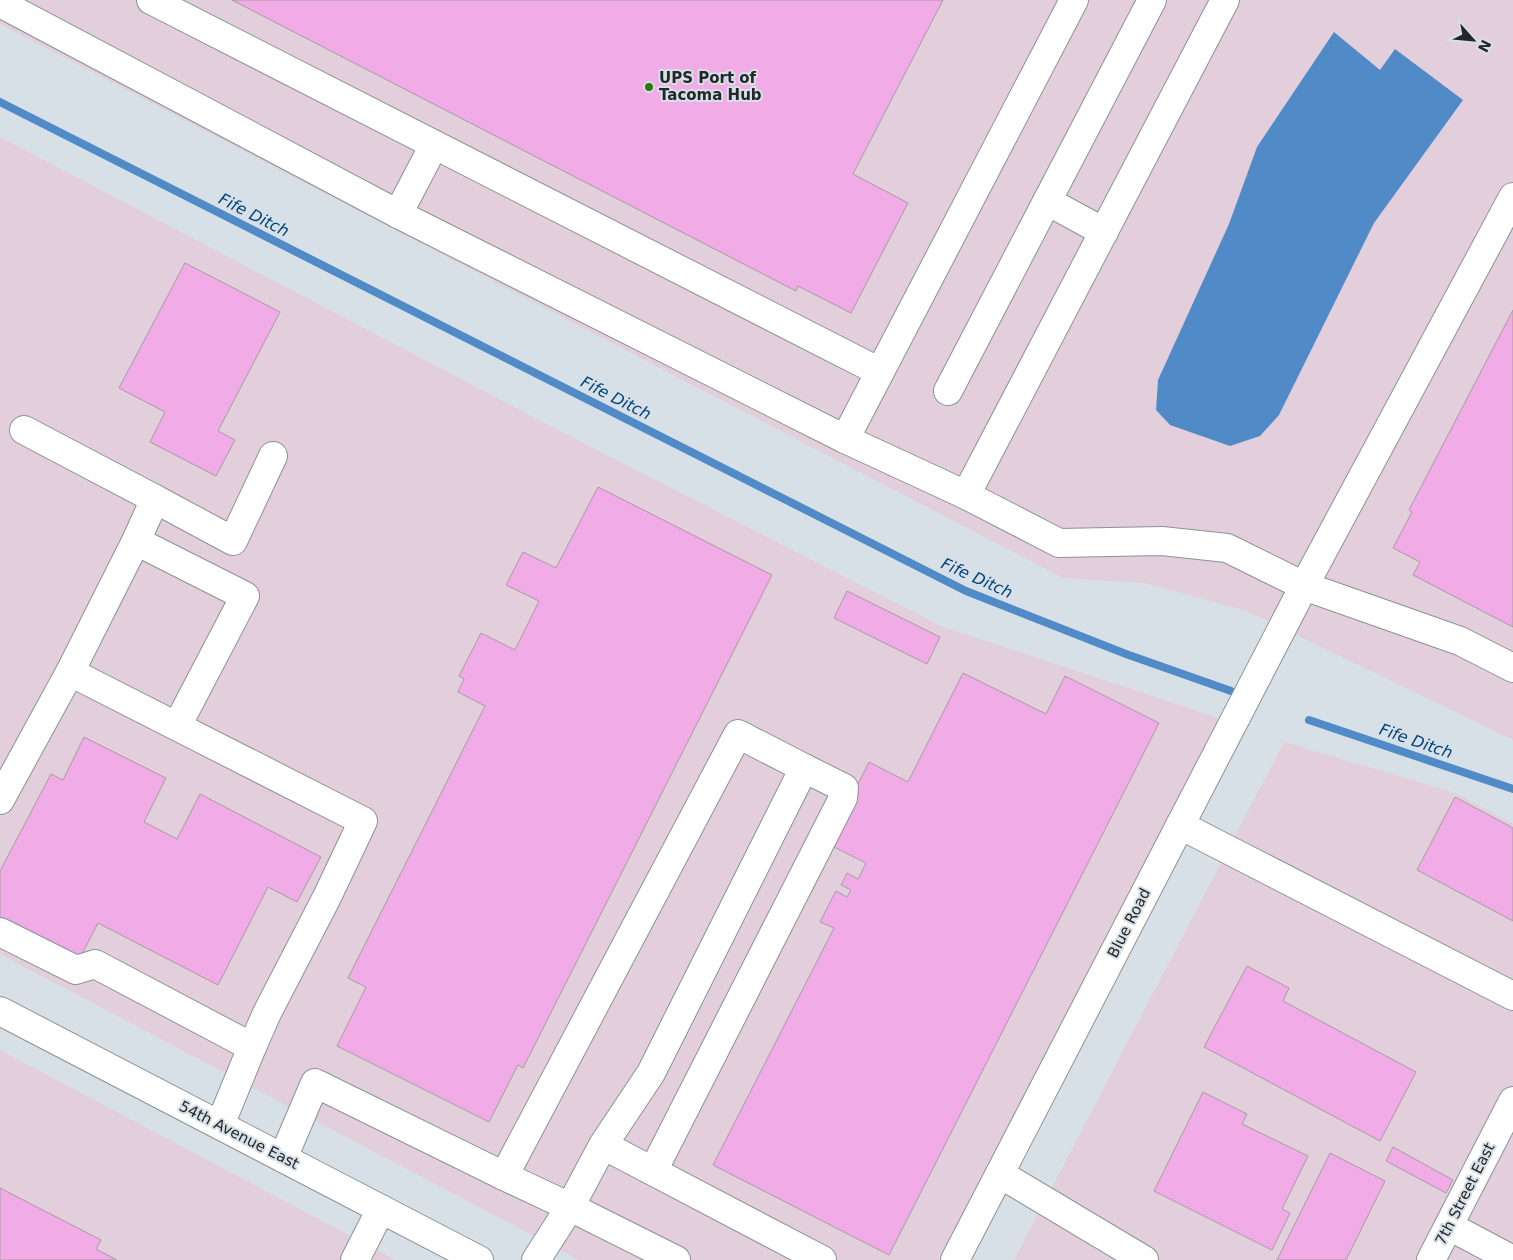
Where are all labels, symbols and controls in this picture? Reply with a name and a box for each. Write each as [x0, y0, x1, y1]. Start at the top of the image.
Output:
north arrow [1448, 15, 1498, 65]
text: N [1475, 37, 1494, 55]
place label: UPS Port of Tacoma Hub [659, 69, 762, 104]
marker: UPS Port of Tacoma Hub [643, 81, 655, 93]
water label: Fife Ditch [216, 189, 292, 241]
water label: Fife Ditch [578, 372, 654, 424]
water label: Fife Ditch [938, 554, 1016, 602]
water label: Fife Ditch [1377, 720, 1455, 762]
street label: Blue Road [1104, 885, 1154, 961]
street label: 54th Avenue East [176, 1097, 302, 1173]
street label: 7th Street East [1431, 1140, 1499, 1248]

